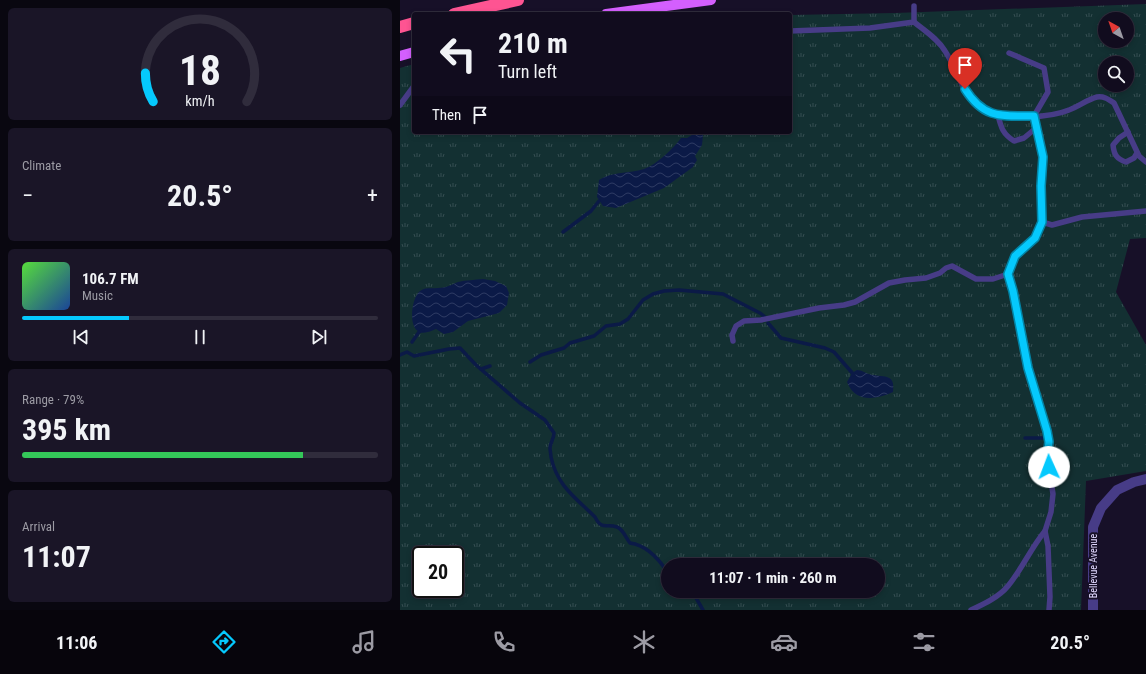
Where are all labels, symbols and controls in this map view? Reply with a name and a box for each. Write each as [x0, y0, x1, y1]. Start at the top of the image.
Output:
north arrow [1098, 12, 1134, 48]
map controls [1098, 12, 1134, 92]
text: 210 m [498, 27, 568, 60]
icon: left [432, 28, 484, 80]
text: 18 [179, 46, 221, 95]
pin [948, 48, 982, 89]
icon: arrive [954, 54, 976, 76]
button: search [1098, 56, 1134, 92]
text: Turn left [498, 61, 557, 82]
text: km/h [185, 93, 215, 109]
icon: arrive [469, 104, 491, 126]
text: Then [432, 106, 461, 124]
text: Climate [22, 158, 61, 173]
text: 20.5° [167, 178, 233, 213]
text: − [22, 183, 33, 208]
text: + [367, 183, 378, 208]
text: 106.7 FM [82, 270, 139, 288]
text: Music [82, 288, 113, 303]
icon: previous [70, 326, 92, 348]
icon: pause [189, 326, 211, 348]
icon: next [308, 326, 330, 348]
text: Range · 79% [22, 392, 84, 407]
text: 395 km [22, 412, 111, 447]
position arrow [1028, 446, 1070, 488]
text: Arrival [22, 519, 55, 534]
street label: Bellevue Avenue [1088, 534, 1099, 598]
text: 11:07 [22, 539, 91, 574]
speed limit sign: 20 [412, 546, 464, 598]
text: 11:07 · 1 min · 260 m [709, 569, 837, 587]
icon: directions [210, 628, 238, 656]
icon: music [350, 628, 378, 656]
icon: phone [490, 628, 518, 656]
icon: climate [630, 628, 658, 656]
icon: car [770, 628, 798, 656]
icon: filters [910, 628, 938, 656]
text: 11:06 [56, 632, 97, 653]
text: 20.5° [1050, 632, 1090, 653]

